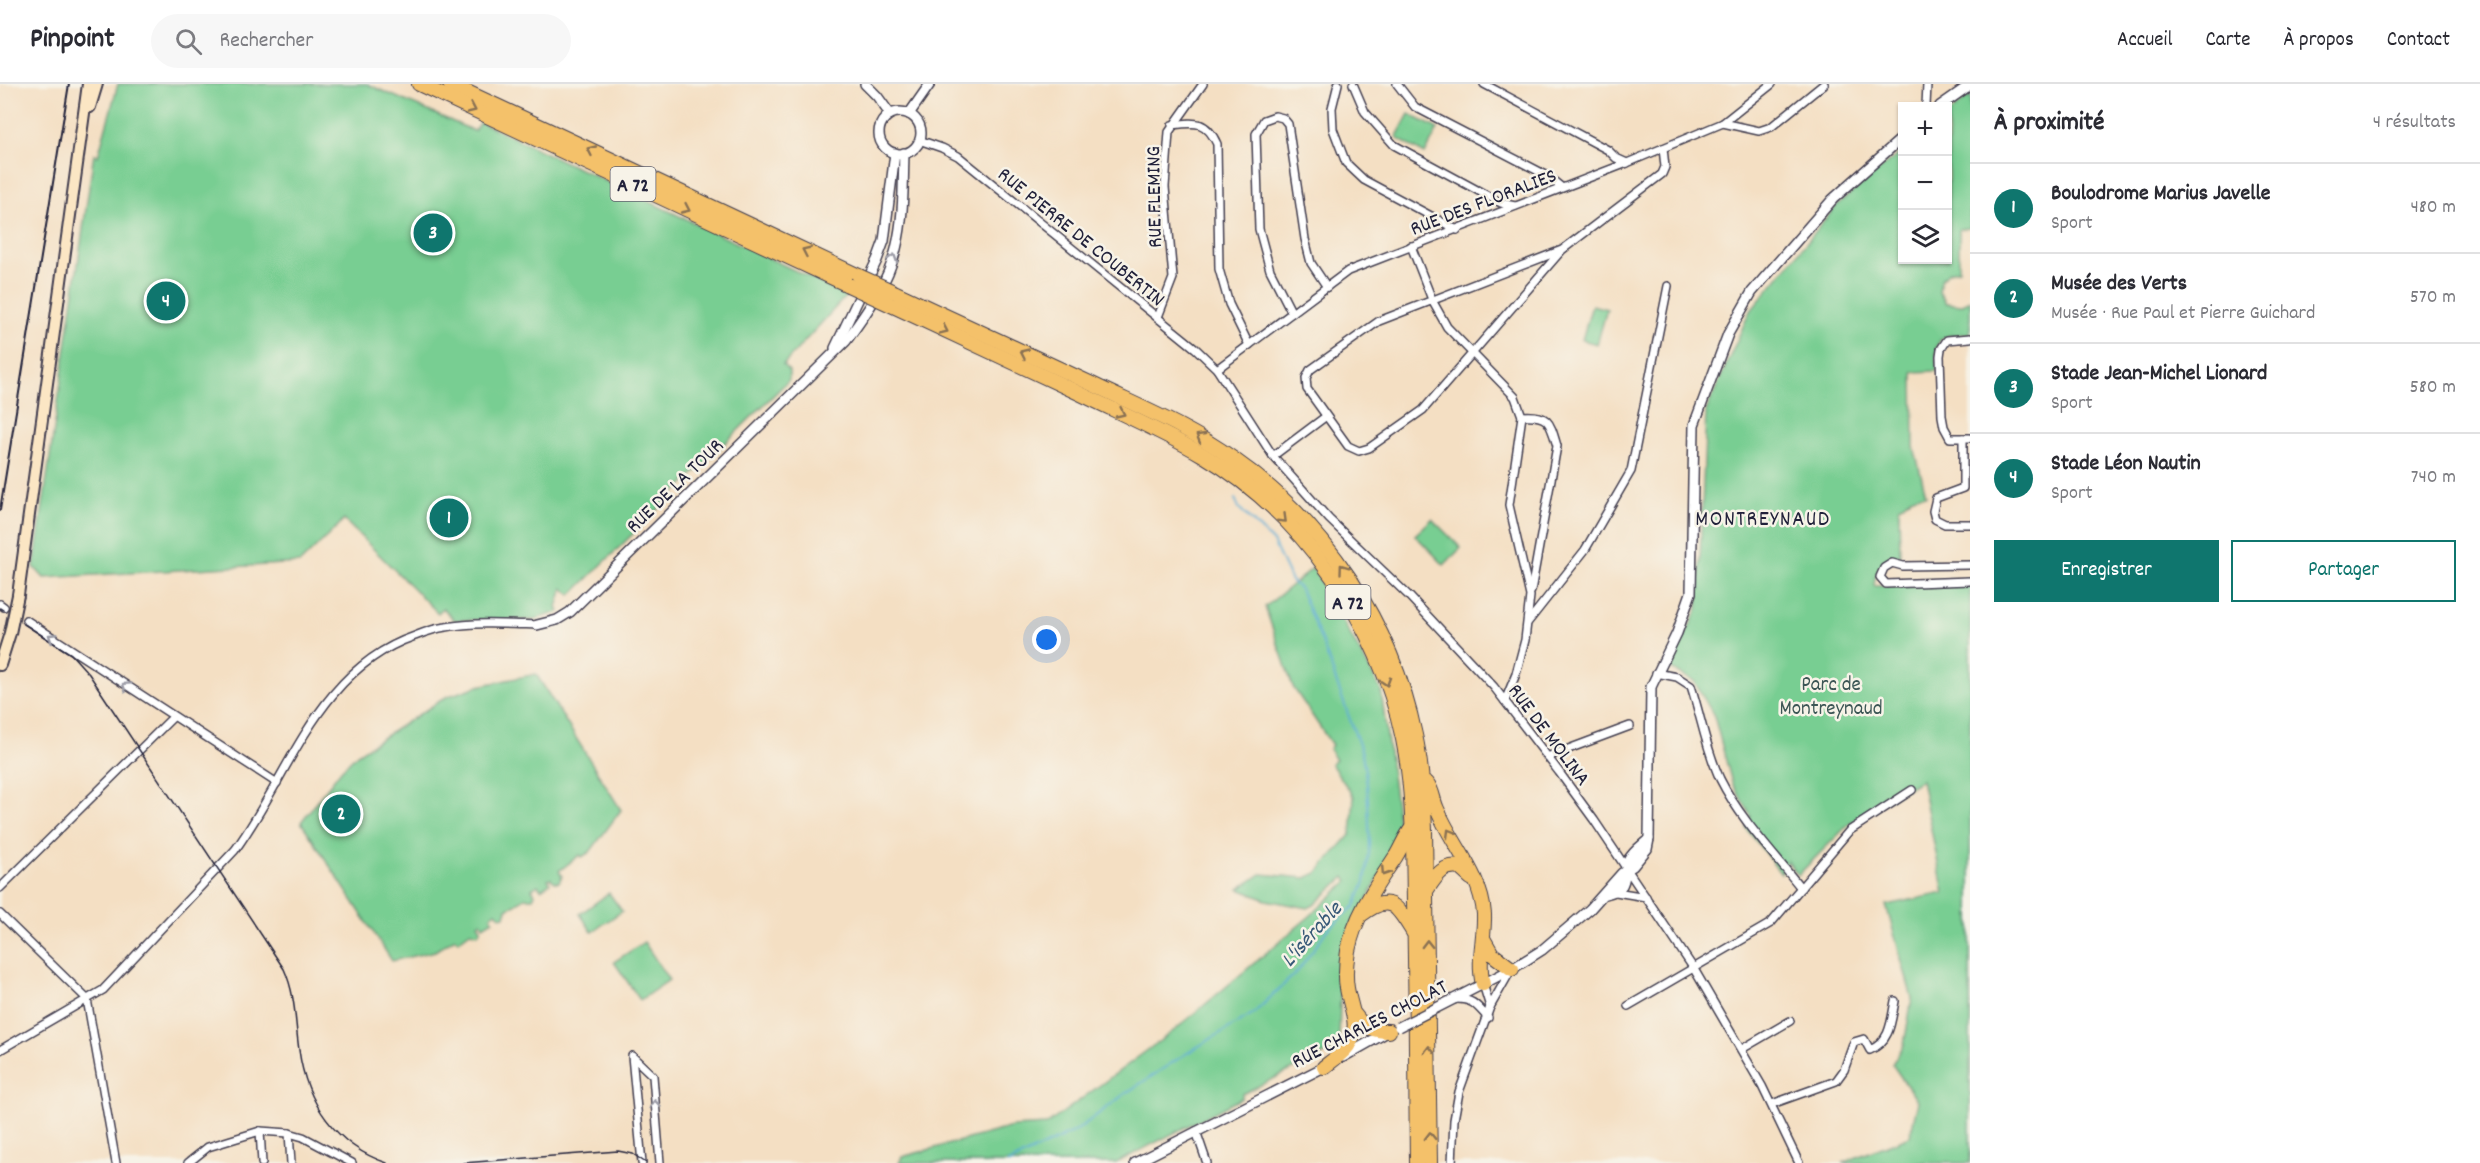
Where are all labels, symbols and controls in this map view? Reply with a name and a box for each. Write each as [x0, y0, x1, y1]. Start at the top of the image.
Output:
search box [151, 14, 571, 68]
text: Pinpoint [30, 21, 115, 61]
icon: search [172, 25, 205, 58]
text: Rechercher [220, 26, 313, 57]
text: Accueil [2117, 26, 2172, 56]
text: Carte [2205, 26, 2250, 56]
text: À propos [2283, 26, 2354, 56]
text: Contact [2387, 26, 2450, 56]
one-way arrow [465, 101, 476, 113]
map controls [1898, 102, 1952, 264]
button: + [1898, 102, 1952, 156]
text: À proximité [1994, 105, 2104, 142]
text: 4 résultats [2373, 109, 2456, 137]
one-way arrow [587, 145, 598, 157]
street label: RUE FLEMING [1140, 146, 1172, 248]
button: − [1898, 156, 1952, 210]
street label: RUE PIERRE DE COUBERTIN [990, 161, 1170, 315]
street label: RUE DES FLORALIES [1406, 162, 1562, 246]
road number: A 72 [610, 167, 656, 201]
text: Boulodrome Marius Javelle [2051, 179, 2270, 210]
text: 1 [2011, 194, 2016, 222]
text: 480 m [2410, 194, 2456, 222]
one-way arrow [680, 202, 691, 214]
pin: 3 [414, 210, 452, 256]
button: layers [1898, 210, 1952, 264]
text: Sport [2051, 210, 2093, 238]
one-way arrow [801, 246, 812, 258]
one-way arrow [886, 253, 898, 264]
text: Musée des Verts [2051, 269, 2187, 300]
pin: 4 [146, 278, 186, 324]
text: 2 [2009, 284, 2018, 312]
text: 570 m [2410, 284, 2456, 312]
text: Musée · Rue Paul et Pierre Guichard [2051, 300, 2315, 328]
one-way arrow [938, 323, 949, 335]
one-way arrow [1020, 348, 1031, 360]
text: Stade Jean-Michel Lionard [2051, 359, 2267, 390]
text: 3 [2009, 374, 2018, 402]
text: 580 m [2410, 374, 2456, 402]
text: Sport [2051, 390, 2093, 418]
one-way arrow [1114, 406, 1125, 418]
street label: RUE DE LA TOUR [621, 433, 732, 542]
one-way arrow [1196, 433, 1206, 444]
text: Stade Léon Nautin [2051, 449, 2201, 480]
text: 4 [2009, 464, 2018, 492]
text: 740 m [2411, 464, 2456, 492]
text: Sport [2051, 480, 2093, 508]
pin: 1 [430, 496, 468, 540]
district label: MONTREYNAUD [1695, 505, 1831, 536]
one-way arrow [1275, 512, 1286, 523]
button: Enregistrer [1994, 540, 2219, 602]
button: Partager [2231, 540, 2456, 602]
one-way arrow [1339, 563, 1350, 574]
road number: A 72 [1326, 585, 1370, 619]
your location [1032, 625, 1061, 654]
one-way arrow [48, 634, 59, 645]
park label: Parc de Montreynaud [1779, 671, 1883, 725]
one-way arrow [1379, 676, 1392, 687]
street label: RUE DE MOLINA [1499, 678, 1596, 793]
one-way arrow [122, 682, 133, 693]
pin: 2 [322, 792, 360, 836]
one-way arrow [1446, 828, 1457, 839]
one-way arrow [1381, 866, 1393, 876]
water label: L'isérable [1275, 895, 1351, 975]
one-way arrow [1421, 939, 1433, 948]
street label: RUE CHARLES CHOLAT [1287, 973, 1454, 1078]
one-way arrow [1423, 1046, 1435, 1055]
one-way arrow [649, 1100, 662, 1109]
one-way arrow [1424, 1131, 1436, 1140]

